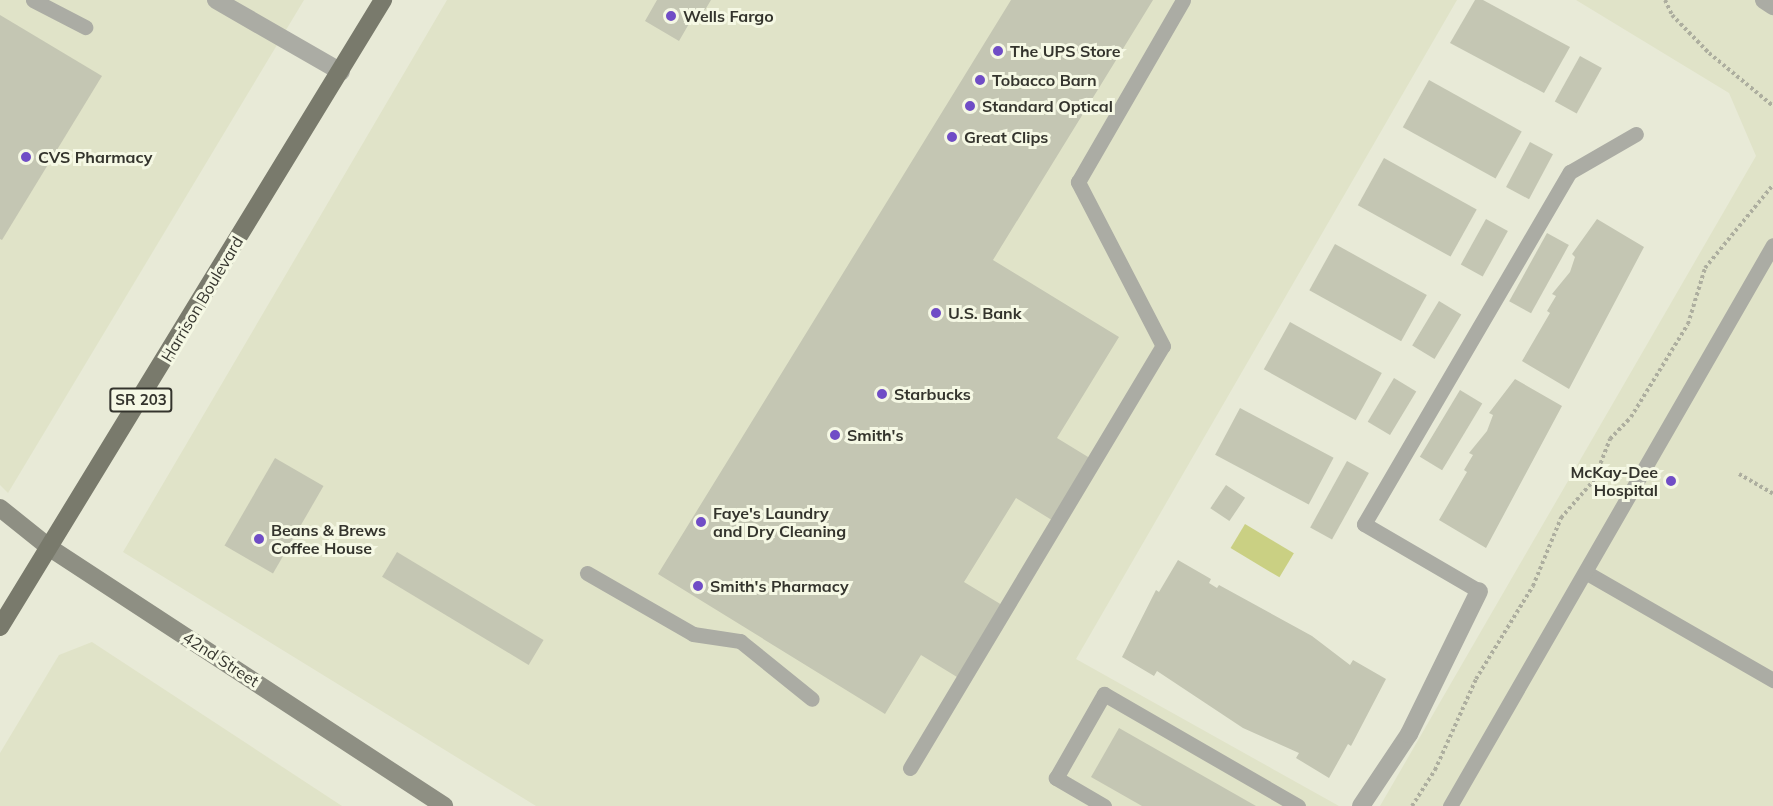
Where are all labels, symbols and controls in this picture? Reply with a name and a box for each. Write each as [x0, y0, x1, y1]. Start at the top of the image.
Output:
place label: Wells Fargo [683, 6, 774, 26]
marker: Wells Fargo [664, 9, 678, 23]
place label: The UPS Store [1010, 41, 1121, 61]
marker: The UPS Store [991, 44, 1005, 58]
place label: Tobacco Barn [992, 70, 1097, 90]
marker: Tobacco Barn [973, 73, 987, 87]
place label: Standard Optical [982, 96, 1113, 116]
marker: Standard Optical [963, 99, 977, 113]
place label: Great Clips [964, 127, 1048, 147]
marker: Great Clips [945, 130, 959, 144]
place label: CVS Pharmacy [38, 147, 152, 167]
marker: CVS Pharmacy [19, 150, 33, 164]
street label: Harrison Boulevard [157, 233, 247, 365]
place label: U.S. Bank [948, 303, 1022, 323]
marker: U.S. Bank [929, 306, 943, 320]
place label: Starbucks [894, 384, 971, 404]
marker: Starbucks [875, 387, 889, 401]
road number: SR 203 [108, 388, 174, 412]
place label: Smith's [847, 425, 903, 445]
marker: Smith's [828, 428, 842, 442]
place label: McKay-Dee Hospital [1570, 462, 1658, 500]
marker: McKay-Dee Hospital [1662, 472, 1680, 490]
place label: Faye's Laundry and Dry Cleaning [713, 503, 846, 541]
marker: Faye's Laundry and Dry Cleaning [694, 515, 708, 529]
place label: Beans & Brews Coffee House [271, 520, 386, 558]
marker: Beans & Brews Coffee House [252, 532, 266, 546]
place label: Smith's Pharmacy [710, 576, 849, 596]
marker: Smith's Pharmacy [691, 579, 705, 593]
street label: 42nd Street [179, 627, 263, 691]

